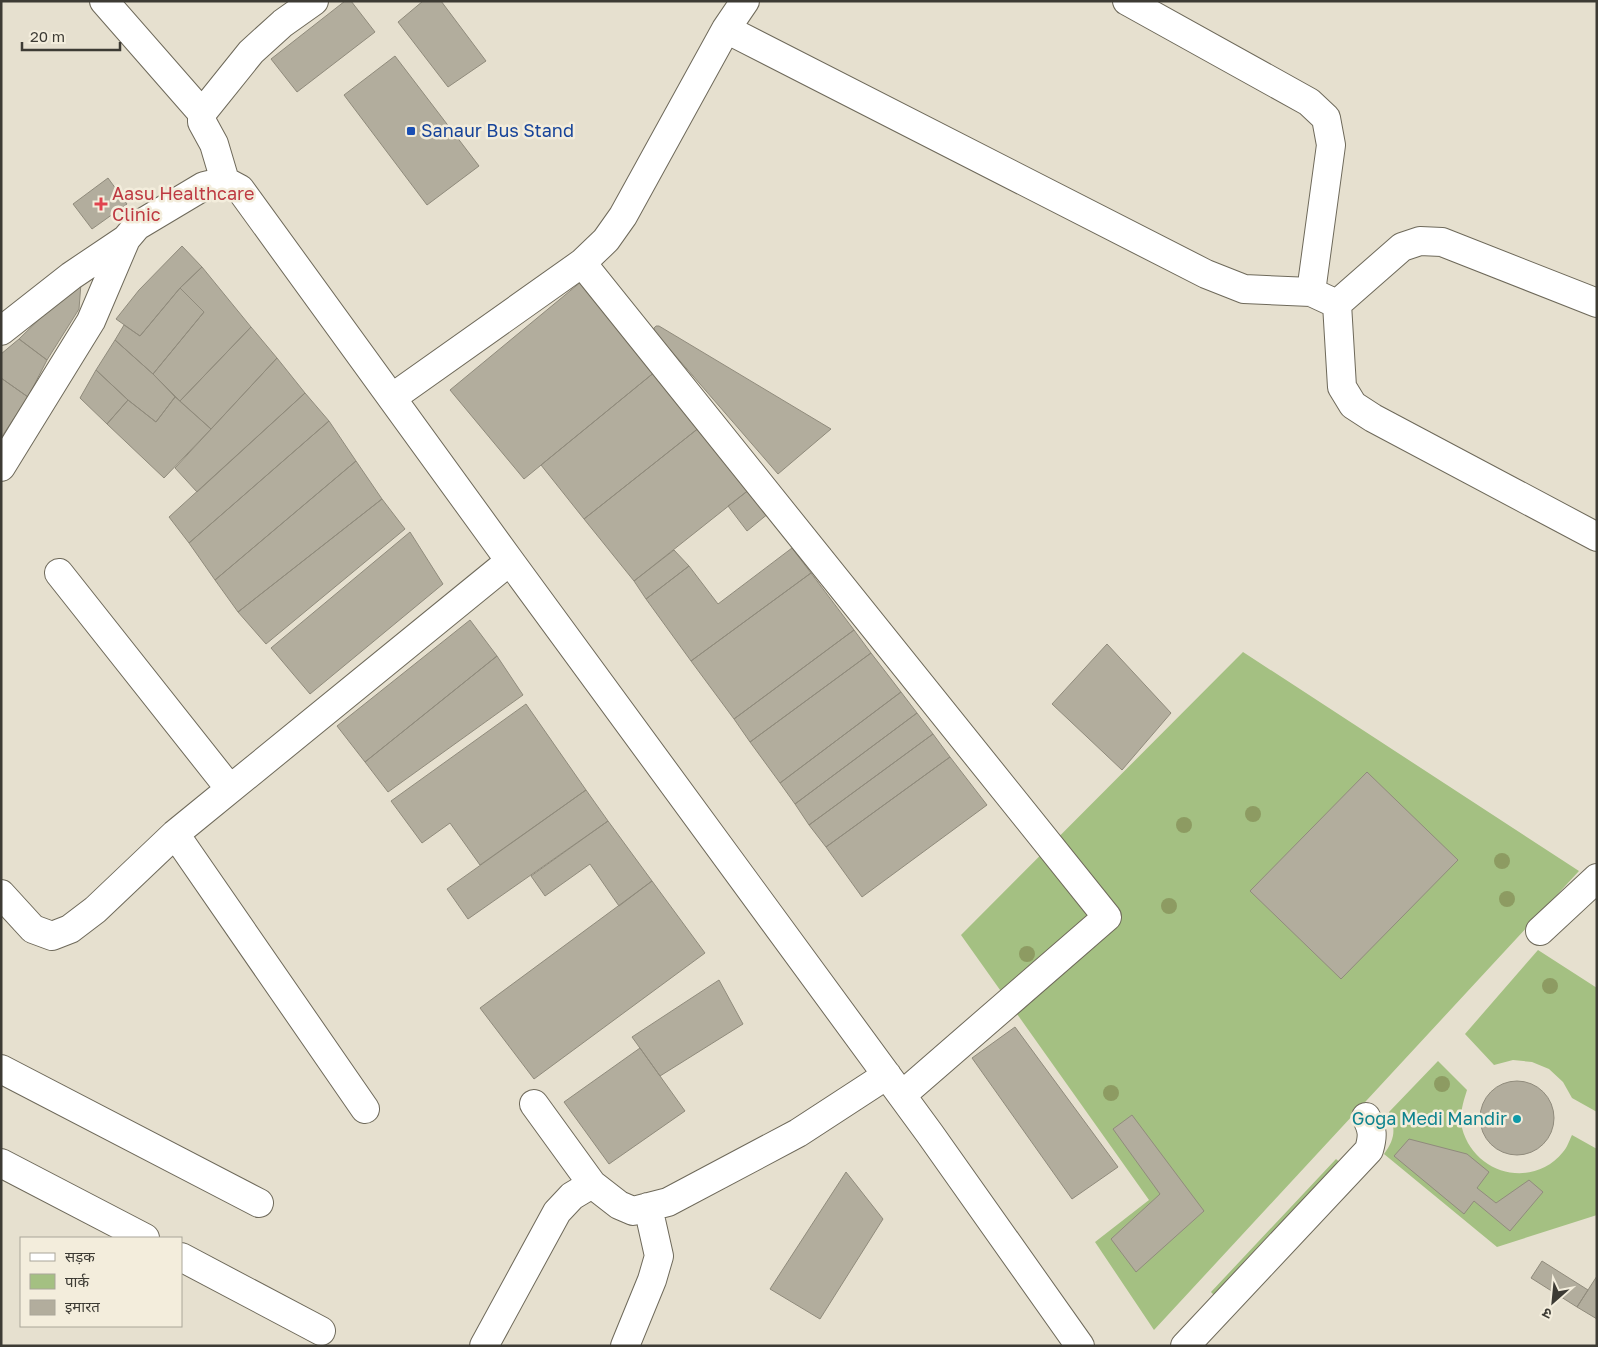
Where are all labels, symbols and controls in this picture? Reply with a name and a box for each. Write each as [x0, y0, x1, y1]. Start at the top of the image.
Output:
scale bar [22, 20, 120, 52]
text: 20 m [30, 27, 65, 45]
place label: Sanaur Bus Stand [421, 119, 574, 141]
marker: Sanaur Bus Stand [405, 125, 417, 137]
place label: Aasu Healthcare Clinic [112, 182, 254, 225]
marker: Aasu Healthcare Clinic [94, 197, 108, 211]
place label: Goga Medi Mandir [1352, 1107, 1507, 1129]
marker: Goga Medi Mandir [1511, 1113, 1523, 1125]
legend [20, 1237, 182, 1327]
text: सड़क [65, 1247, 95, 1265]
text: पार्क [65, 1272, 89, 1290]
north arrow [1528, 1277, 1578, 1327]
text: इमारत [65, 1297, 100, 1315]
text: उ [1539, 1304, 1554, 1323]

